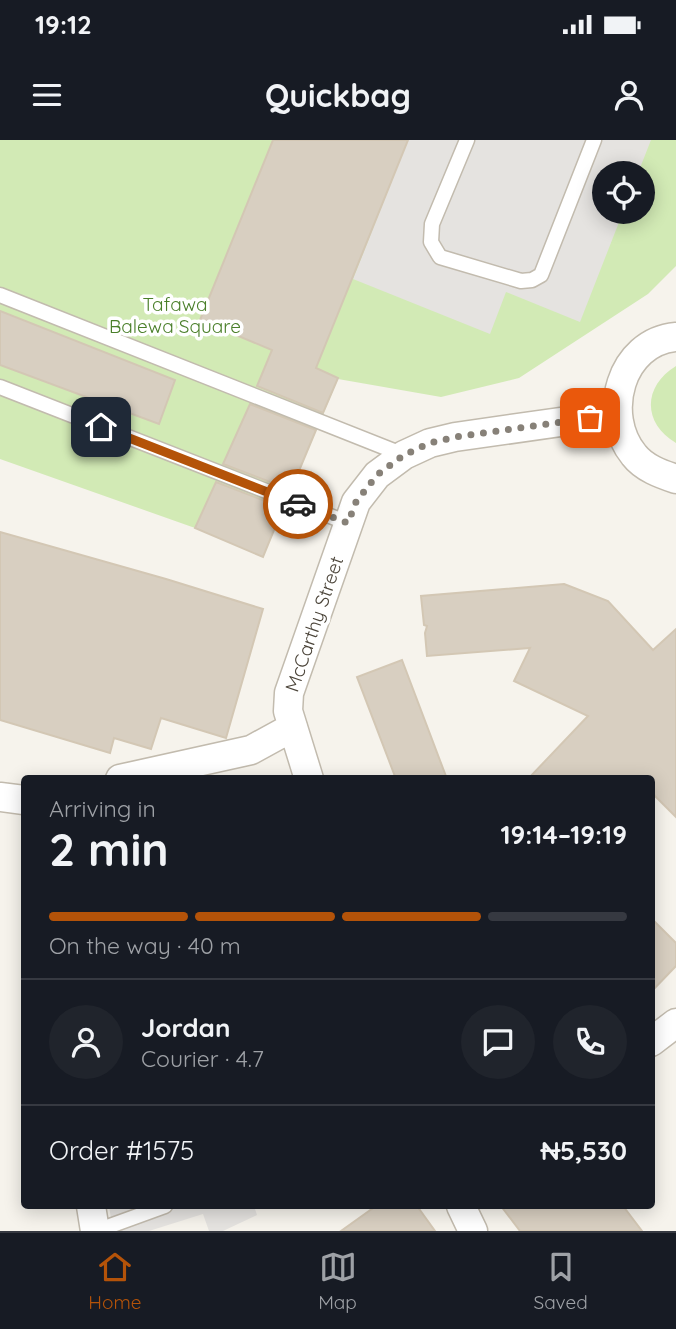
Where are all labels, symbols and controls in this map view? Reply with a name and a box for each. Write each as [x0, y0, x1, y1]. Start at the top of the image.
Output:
text: 19:12 [35, 8, 92, 41]
text: Quickbag [265, 75, 411, 115]
icon: menu [28, 76, 66, 114]
icon: person [610, 76, 648, 114]
map controls [592, 161, 655, 224]
button: locate [592, 161, 655, 224]
park label: Tafawa Balewa Square [109, 292, 241, 338]
pin [560, 388, 620, 448]
pin [71, 397, 131, 457]
icon: bag [571, 399, 609, 437]
icon: home [82, 408, 120, 446]
courier [263, 469, 333, 539]
icon: car [279, 485, 317, 523]
street label: McCarthy Street [280, 553, 348, 695]
text: Arriving in [49, 794, 156, 823]
text: 19:14–19:19 [500, 818, 627, 851]
text: 2 min [49, 820, 169, 878]
text: On the way · 40 m [49, 931, 241, 960]
button: person [49, 1005, 123, 1079]
button: chat [461, 1005, 535, 1079]
button: phone [553, 1005, 627, 1079]
text: Jordan [141, 1011, 230, 1044]
text: Courier · 4.7 [141, 1044, 264, 1073]
text: Order #1575 [49, 1134, 194, 1167]
text: ₦5,530 [541, 1134, 627, 1167]
tab: Home [88, 1248, 142, 1314]
tab: Map [318, 1248, 357, 1314]
tab: Saved [534, 1248, 588, 1314]

